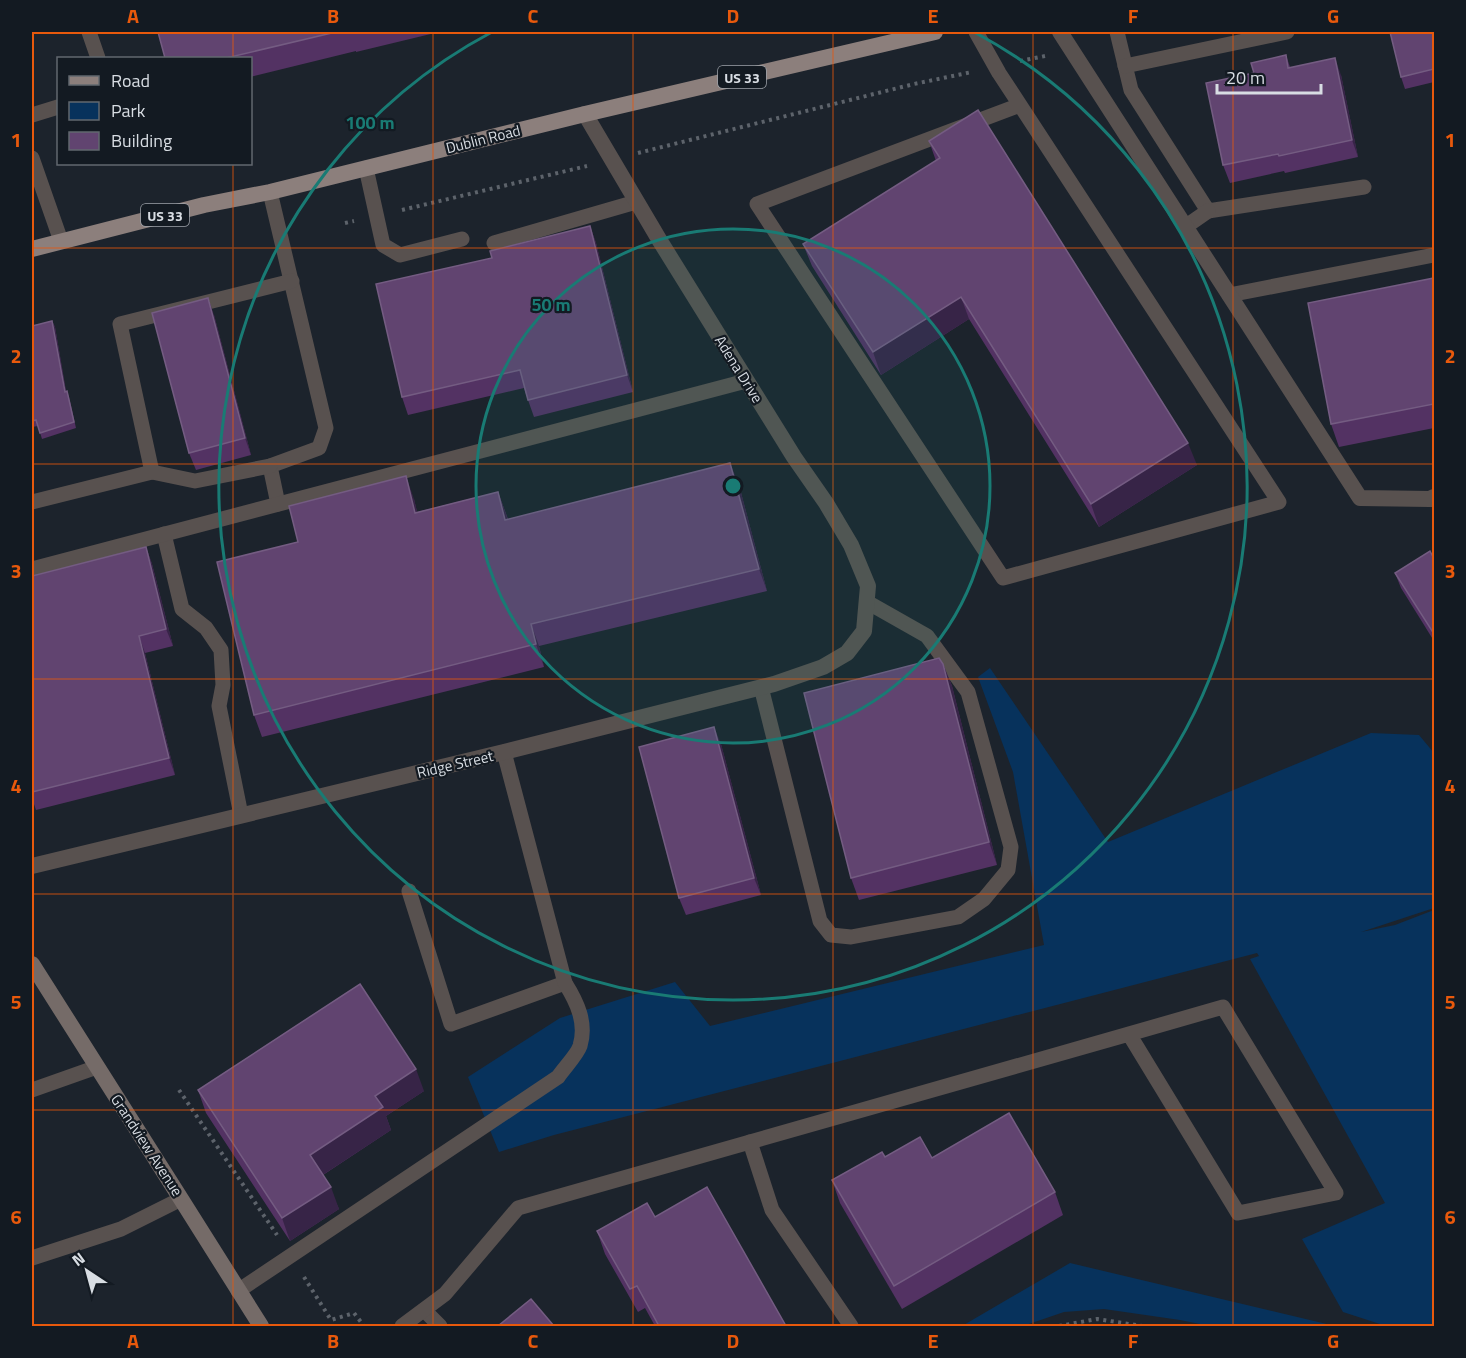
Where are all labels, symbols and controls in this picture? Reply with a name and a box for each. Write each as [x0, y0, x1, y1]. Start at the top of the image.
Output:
text: A [127, 0, 139, 31]
text: B [327, 0, 339, 31]
text: C [528, 0, 539, 31]
text: D [727, 0, 739, 31]
text: E [927, 0, 939, 31]
text: F [1128, 0, 1139, 31]
text: G [1327, 0, 1339, 31]
legend [57, 57, 252, 165]
scale bar [1217, 57, 1320, 95]
text: 20 m [1226, 64, 1265, 91]
road number: US 33 [718, 66, 766, 88]
text: Road [111, 67, 150, 94]
text: Park [111, 97, 146, 124]
text: 100 m [345, 109, 395, 136]
street label: Dublin Road [443, 119, 523, 159]
text: 1 [10, 124, 22, 155]
text: 1 [1444, 124, 1456, 155]
text: Building [111, 127, 172, 154]
road number: US 33 [141, 204, 189, 226]
text: 50 m [531, 291, 571, 318]
street label: Adena Drive [709, 331, 769, 407]
text: 2 [10, 340, 22, 371]
text: 2 [1444, 340, 1456, 371]
centre of rings [723, 476, 743, 496]
text: 3 [10, 555, 22, 586]
text: 3 [1444, 555, 1456, 586]
street label: Ridge Street [415, 744, 496, 784]
text: 4 [10, 770, 22, 801]
text: 4 [1444, 770, 1456, 801]
text: 5 [10, 986, 22, 1017]
text: 5 [1444, 986, 1456, 1017]
street label: Grandview Avenue [105, 1089, 189, 1201]
text: 6 [10, 1201, 22, 1232]
text: 6 [1444, 1201, 1456, 1232]
north arrow [57, 1241, 117, 1301]
text: N [67, 1246, 90, 1272]
text: A [127, 1325, 139, 1356]
text: B [327, 1325, 339, 1356]
text: C [528, 1325, 539, 1356]
text: D [727, 1325, 739, 1356]
text: E [927, 1325, 939, 1356]
text: F [1128, 1325, 1139, 1356]
text: G [1327, 1325, 1339, 1356]

